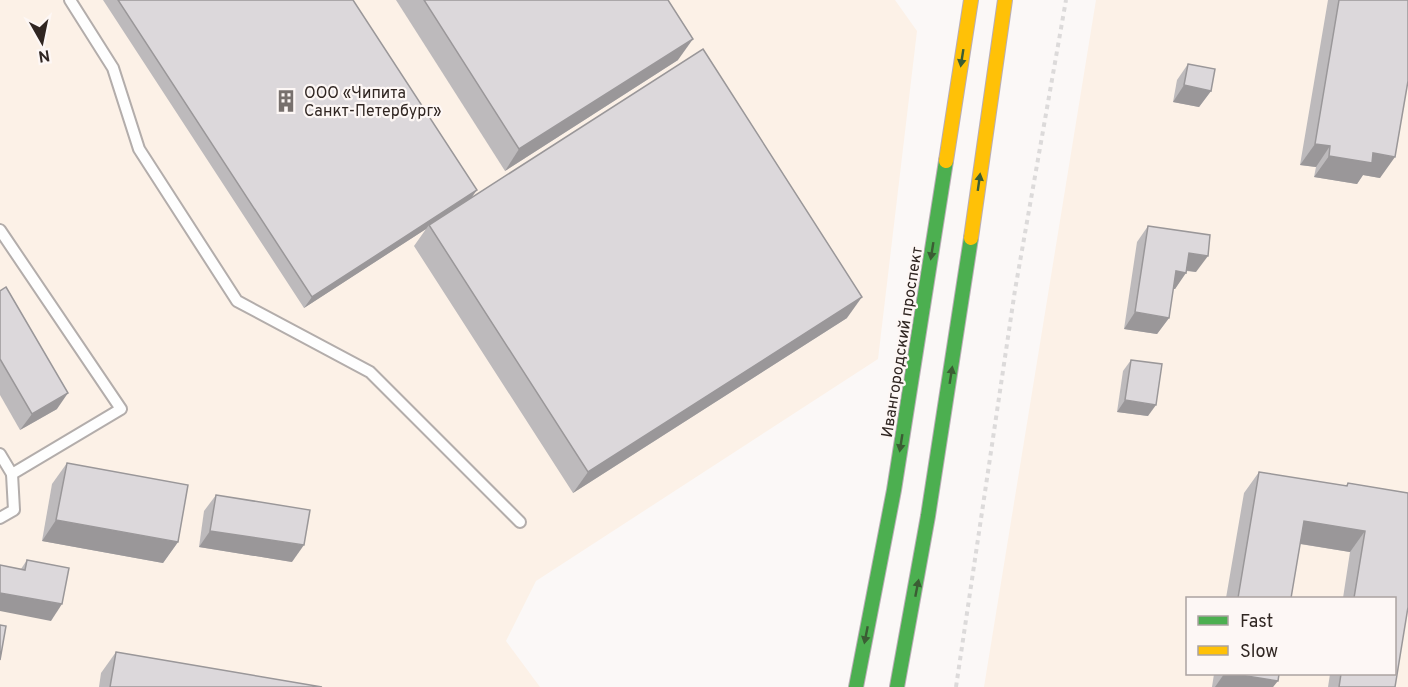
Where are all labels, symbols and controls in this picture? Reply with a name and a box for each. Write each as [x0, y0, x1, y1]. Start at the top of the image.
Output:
north arrow [12, 12, 72, 72]
text: N [37, 44, 51, 66]
one-way arrow [958, 48, 967, 67]
place label: ООО «Чипита Санкт-Петербург» [304, 84, 441, 122]
building icon: ООО «Чипита Санкт-Петербург» [273, 88, 299, 114]
one-way arrow [974, 173, 983, 192]
one-way arrow [928, 241, 937, 260]
street label: Ивангородский проспект [878, 245, 928, 439]
one-way arrow [947, 366, 956, 385]
one-way arrow [897, 434, 906, 453]
one-way arrow [913, 579, 922, 598]
legend [1186, 597, 1396, 675]
text: Fast [1240, 611, 1273, 634]
one-way arrow [861, 625, 870, 644]
text: Slow [1240, 641, 1278, 664]

